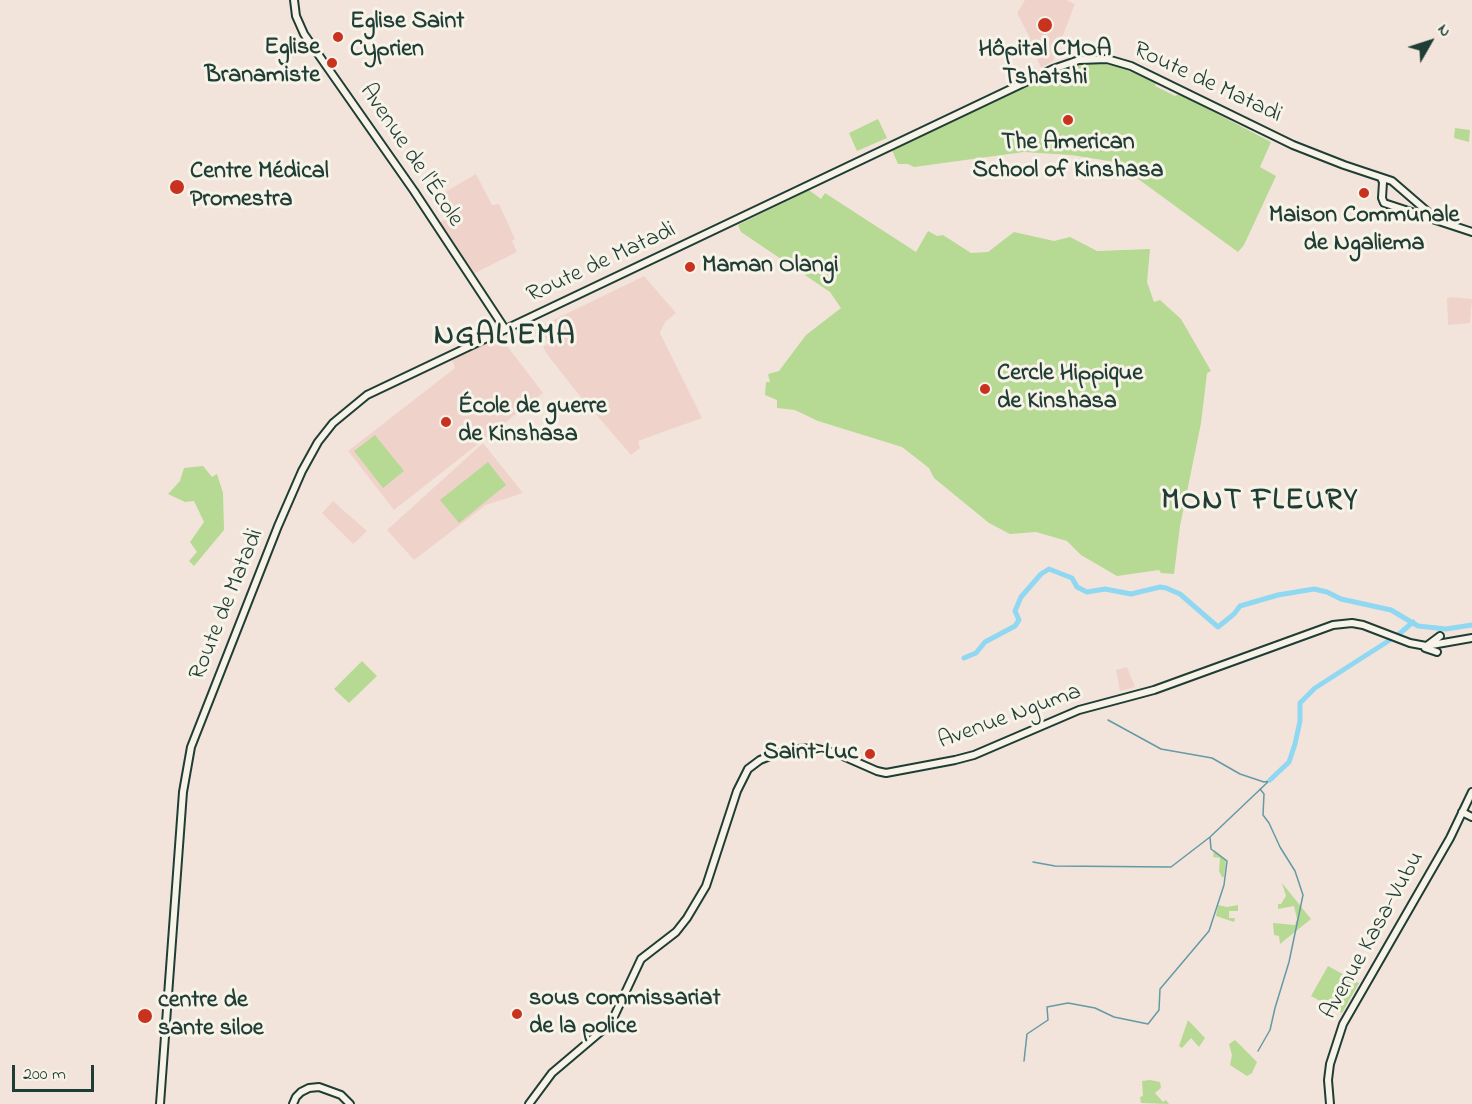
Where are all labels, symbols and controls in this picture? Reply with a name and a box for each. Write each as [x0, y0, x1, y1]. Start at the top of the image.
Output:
place label: Eglise Saint Cyprien [350, 9, 464, 65]
north arrow [1400, 12, 1460, 72]
marker: Hôpital CMOA Tshatshi [1036, 16, 1054, 34]
text: N [1431, 19, 1457, 42]
marker: Eglise Saint Cyprien [331, 30, 345, 44]
place label: Eglise Branamiste [205, 35, 320, 91]
place label: Hôpital CMOA Tshatshi [978, 37, 1112, 93]
street label: Route de Matadi [1128, 37, 1286, 131]
marker: Eglise Branamiste [325, 56, 339, 70]
street label: Avenue de l'École [352, 79, 468, 233]
marker: The American School of Kinshasa [1061, 113, 1075, 127]
place label: The American School of Kinshasa [973, 130, 1163, 186]
place label: Centre Médical Promestra [190, 159, 329, 215]
marker: Centre Médical Promestra [168, 178, 186, 196]
marker: Maison Communale de Ngaliema [1357, 186, 1371, 200]
place label: Maison Communale de Ngaliema [1269, 203, 1459, 259]
street label: Route de Matadi [523, 217, 681, 311]
place label: Maman Olangi [702, 253, 839, 281]
marker: Maman Olangi [683, 260, 697, 274]
district label: NGALIEMA [434, 320, 576, 356]
place label: Cercle Hippique de Kinshasa [997, 361, 1143, 417]
marker: Cercle Hippique de Kinshasa [978, 382, 992, 396]
place label: École de guerre de Kinshasa [458, 394, 607, 450]
marker: École de guerre de Kinshasa [439, 415, 453, 429]
district label: MONT FLEURY [1161, 485, 1359, 521]
street label: Route de Matadi [185, 525, 271, 685]
street label: Avenue Nguma [935, 679, 1085, 757]
place label: Saint-Luc [763, 740, 858, 768]
marker: Saint-Luc [863, 747, 877, 761]
street label: Avenue Kasa-Vubu [1316, 847, 1432, 1025]
place label: sous commissariat de la police [529, 986, 720, 1042]
place label: centre de sante siloe [158, 988, 264, 1044]
marker: centre de sante siloe [136, 1007, 154, 1025]
marker: sous commissariat de la police [510, 1007, 524, 1021]
scale bar [15, 1053, 98, 1091]
text: 200 m [23, 1062, 66, 1088]

